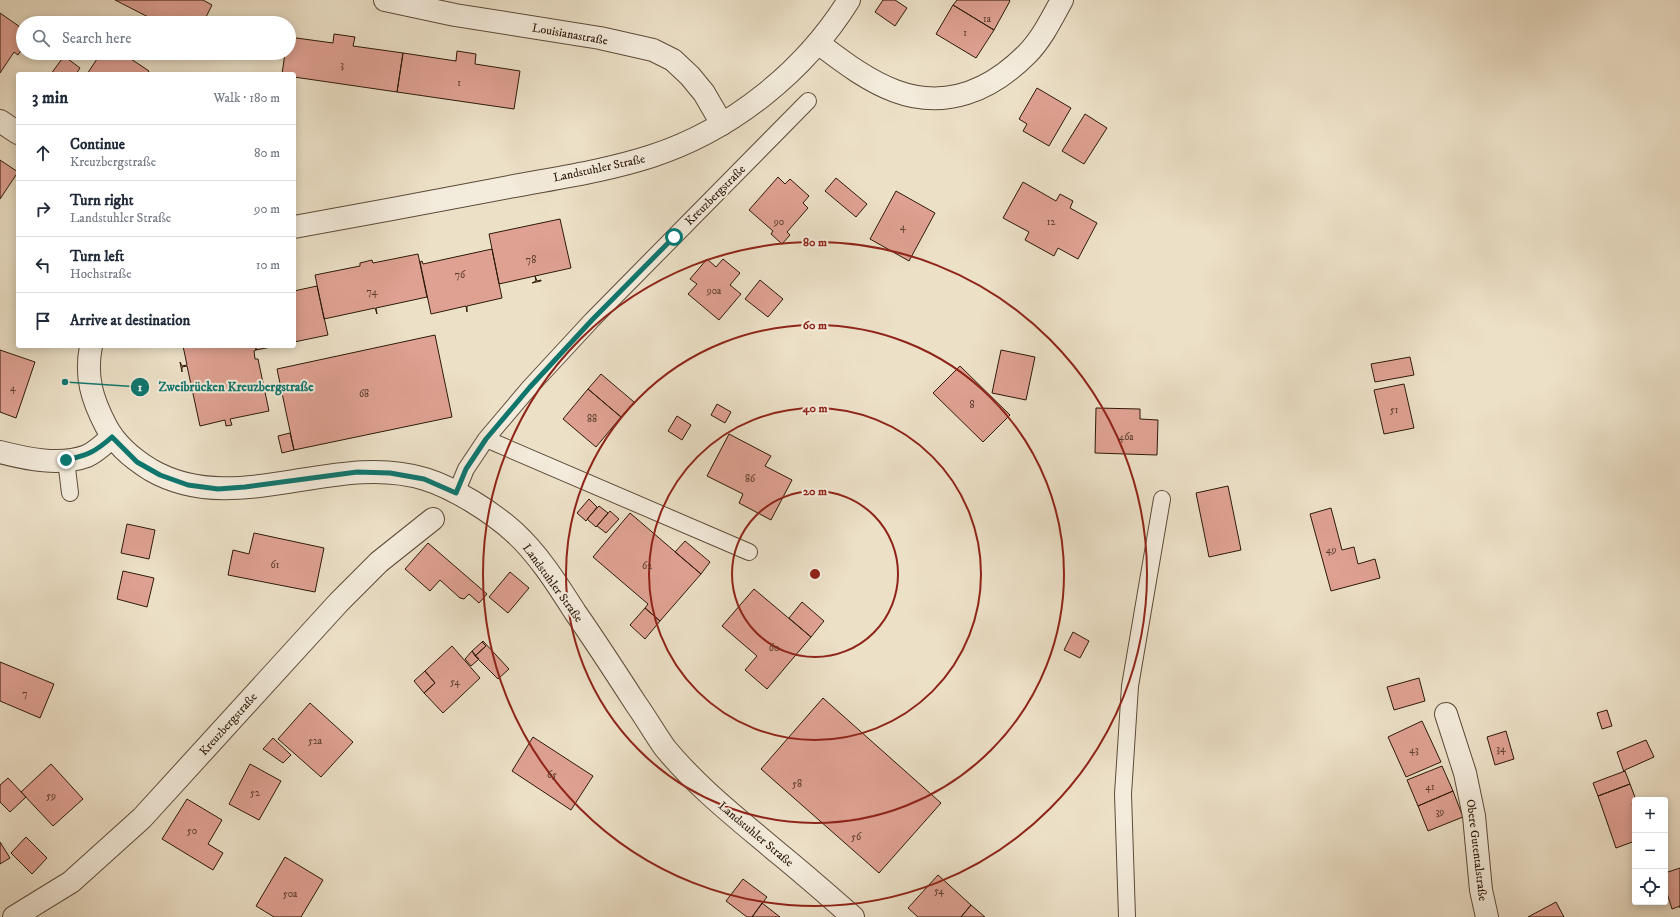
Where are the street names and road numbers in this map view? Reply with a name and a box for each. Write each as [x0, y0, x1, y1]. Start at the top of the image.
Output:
street label: Louisianastraße [531, 20, 609, 49]
street label: Landstuhler Straße [552, 151, 646, 186]
street label: Kreuzbergstraße [682, 162, 749, 229]
street label: Landstuhler Straße [519, 541, 586, 626]
street label: Kreuzbergstraße [196, 690, 261, 759]
street label: Obere Gutentalstraße [1463, 798, 1490, 902]
street label: Landstuhler Straße [715, 799, 796, 870]

